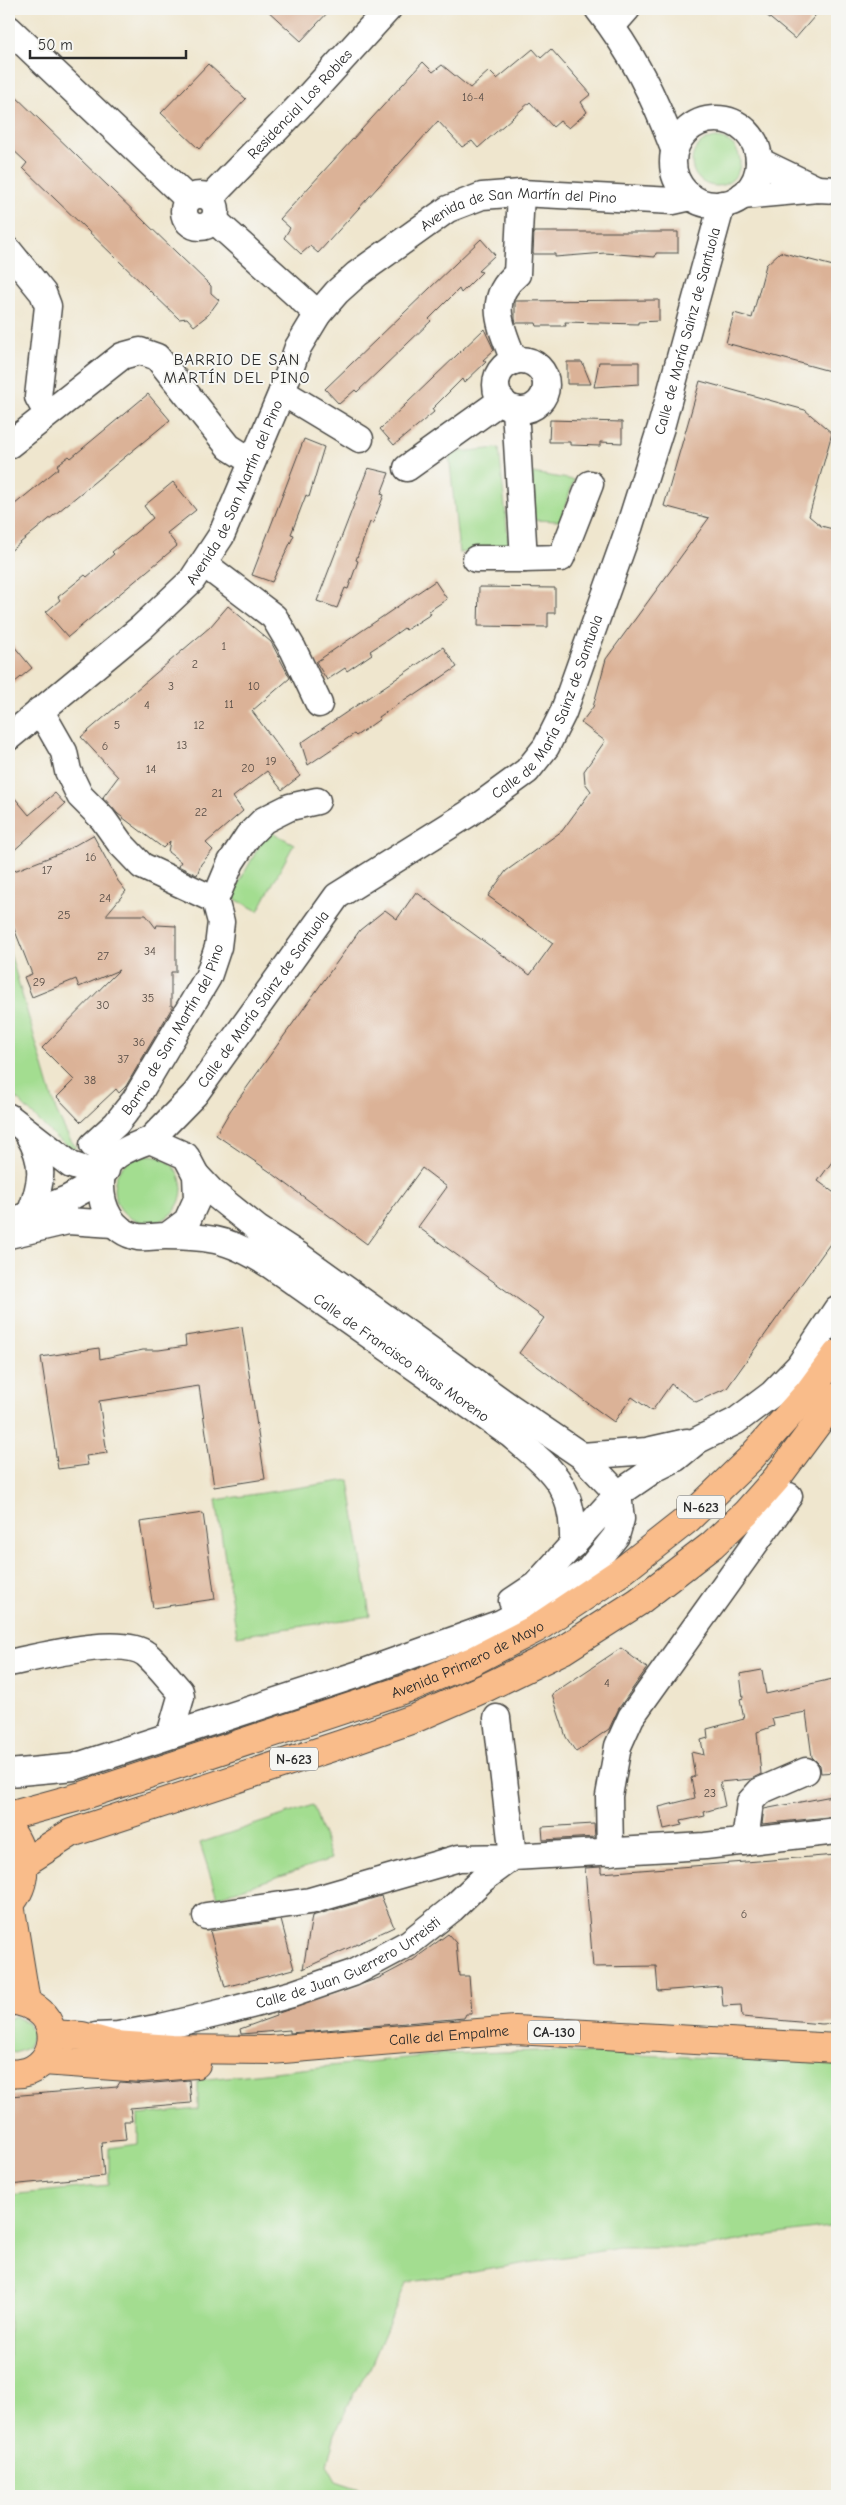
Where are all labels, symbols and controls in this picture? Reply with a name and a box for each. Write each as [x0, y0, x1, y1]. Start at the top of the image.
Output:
scale bar [30, 28, 186, 60]
text: 50 m [38, 36, 73, 54]
street label: Residencial Los Robles [244, 45, 356, 163]
house number: 16-4 [462, 90, 484, 104]
street label: Avenida de San Martín del Pino [417, 184, 617, 235]
street label: Calle de María Sainz de Santuola [650, 225, 724, 437]
district label: BARRIO DE SAN MARTÍN DEL PINO [164, 351, 310, 387]
street label: Avenida de San Martín del Pino [182, 397, 287, 588]
street label: Calle de María Sainz de Santuola [488, 612, 606, 803]
house number: 1 [222, 639, 227, 653]
house number: 2 [192, 657, 198, 671]
house number: 3 [168, 679, 174, 693]
house number: 10 [248, 679, 260, 693]
house number: 11 [224, 697, 234, 711]
house number: 4 [144, 698, 150, 712]
house number: 5 [114, 718, 120, 732]
house number: 12 [193, 718, 205, 732]
house number: 13 [177, 738, 187, 752]
house number: 6 [102, 739, 108, 753]
house number: 19 [265, 754, 277, 768]
house number: 20 [241, 761, 255, 775]
house number: 14 [146, 762, 156, 776]
house number: 21 [211, 786, 223, 800]
house number: 22 [195, 805, 207, 819]
house number: 16 [85, 850, 97, 864]
house number: 17 [42, 863, 53, 877]
house number: 24 [99, 891, 111, 905]
street label: Calle de María Sainz de Santuola [193, 907, 333, 1091]
house number: 25 [58, 908, 70, 922]
street label: Barrio de San Martín del Pino [117, 941, 227, 1119]
house number: 34 [144, 944, 156, 958]
house number: 27 [97, 949, 109, 963]
house number: 29 [33, 975, 45, 989]
house number: 35 [142, 991, 154, 1005]
house number: 30 [96, 998, 110, 1012]
house number: 36 [133, 1035, 145, 1049]
house number: 37 [117, 1052, 129, 1066]
house number: 38 [84, 1073, 96, 1087]
street label: Calle de Francisco Rivas Moreno [310, 1289, 493, 1426]
road number: N-623 [677, 1495, 725, 1518]
street label: Avenida Primero de Mayo [389, 1617, 548, 1702]
house number: 4 [604, 1676, 610, 1690]
road number: N-623 [270, 1748, 318, 1770]
house number: 23 [704, 1786, 716, 1800]
house number: 6 [741, 1907, 747, 1921]
street label: Calle de Juan Guerrero Urreisti [254, 1913, 444, 2012]
road number: CA-130 [528, 2020, 580, 2044]
street label: Calle del Empalme [388, 2021, 510, 2049]

